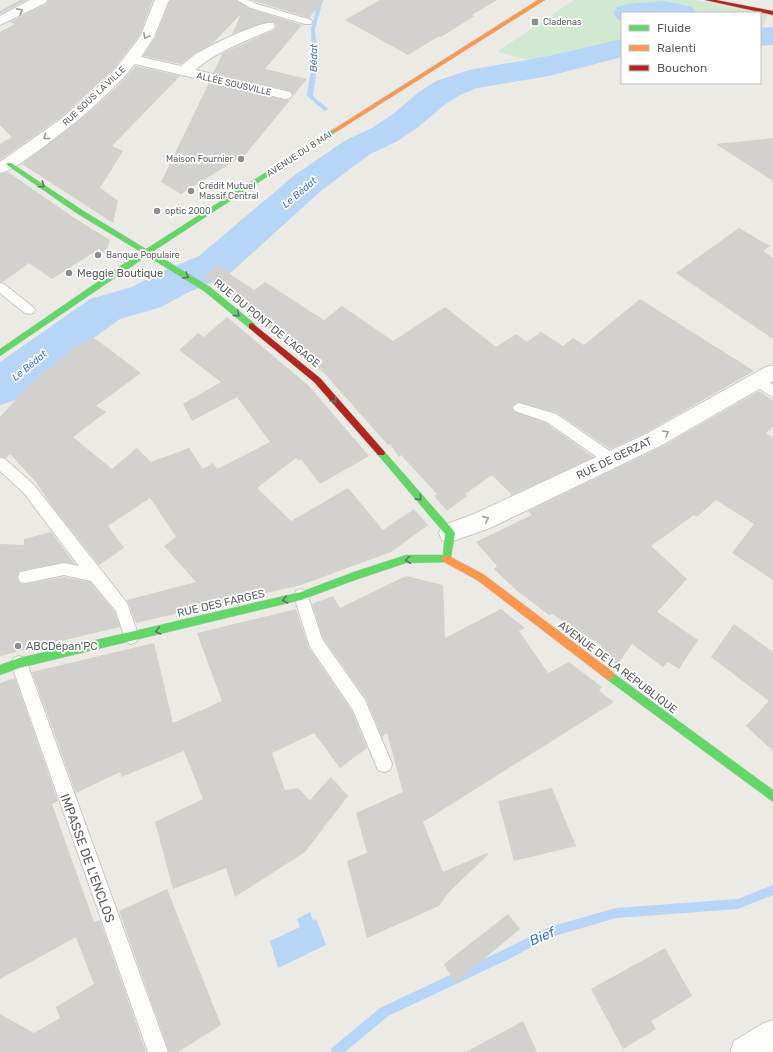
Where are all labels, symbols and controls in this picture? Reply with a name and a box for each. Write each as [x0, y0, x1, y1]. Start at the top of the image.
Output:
one-way arrow [16, 8, 24, 15]
legend [621, 12, 761, 84]
marker: Cladenas [530, 17, 540, 27]
place label: Cladenas [543, 17, 582, 27]
text: Fluide [657, 21, 691, 35]
one-way arrow [144, 32, 151, 39]
text: Ralenti [657, 41, 696, 55]
water label: Bédat [308, 44, 320, 72]
text: Bouchon [657, 61, 707, 75]
street label: RUE SOUS LA VILLE [60, 64, 128, 128]
street label: ALLÉE SOUSVILLE [196, 70, 273, 97]
street label: AVENUE DU 8 MAI [265, 129, 333, 179]
one-way arrow [43, 132, 50, 140]
place label: Maison Fournier [166, 154, 234, 164]
marker: Maison Fournier [236, 154, 246, 164]
water label: Le Bédat [280, 175, 319, 211]
one-way arrow [38, 180, 45, 188]
place label: Crédit Mutuel Massif Central [199, 181, 258, 201]
marker: Crédit Mutuel Massif Central [186, 186, 196, 196]
marker: optic 2000 [152, 206, 162, 216]
place label: optic 2000 [165, 206, 211, 216]
marker: Banque Populaire [93, 250, 103, 260]
place label: Banque Populaire [106, 250, 180, 260]
place label: Meggie Boutique [77, 267, 163, 280]
marker: Meggie Boutique [64, 268, 74, 278]
one-way arrow [182, 271, 189, 279]
street label: RUE DU PONT DE L'AGAGE [211, 277, 323, 370]
one-way arrow [233, 309, 240, 316]
water label: Le Bédat [10, 348, 50, 383]
one-way arrow [330, 395, 337, 403]
one-way arrow [662, 430, 669, 437]
street label: RUE DE GERZAT [574, 434, 655, 482]
one-way arrow [415, 493, 422, 501]
one-way arrow [482, 516, 489, 524]
one-way arrow [405, 555, 411, 564]
street label: RUE DES FARGES [176, 587, 266, 620]
one-way arrow [281, 596, 288, 604]
street label: AVENUE DE LA RÉPUBLIQUE [556, 618, 680, 717]
one-way arrow [155, 626, 161, 634]
place label: ABCDépan'PC [26, 640, 98, 653]
marker: ABCDépan'PC [13, 641, 23, 651]
street label: IMPASSE DE L'ENCLOS [57, 792, 118, 925]
water label: Bief [527, 923, 559, 949]

